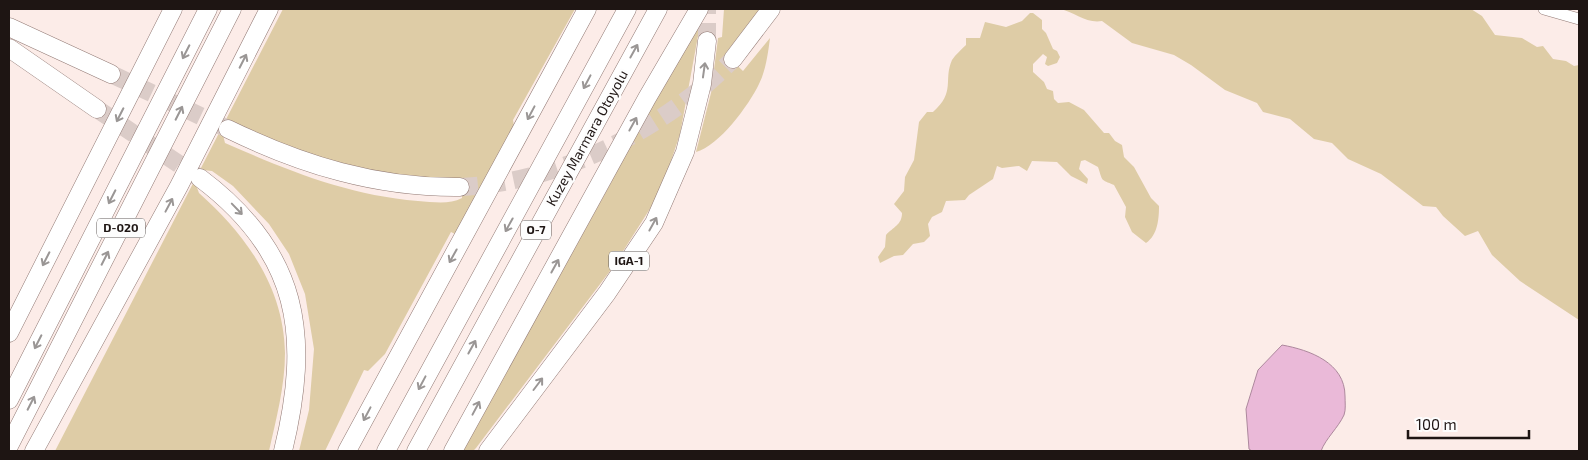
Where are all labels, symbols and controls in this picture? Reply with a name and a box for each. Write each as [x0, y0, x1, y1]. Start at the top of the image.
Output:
one-way arrow [181, 44, 190, 59]
one-way arrow [630, 44, 640, 58]
one-way arrow [239, 54, 248, 69]
one-way arrow [699, 63, 709, 79]
street label: Kuzey Marmara Otoyolu [542, 67, 631, 209]
one-way arrow [582, 75, 592, 90]
one-way arrow [174, 106, 184, 121]
one-way arrow [526, 106, 536, 121]
one-way arrow [114, 107, 124, 122]
one-way arrow [628, 116, 638, 131]
one-way arrow [107, 189, 116, 204]
one-way arrow [164, 198, 174, 213]
one-way arrow [231, 203, 244, 215]
one-way arrow [504, 217, 513, 232]
one-way arrow [649, 217, 658, 232]
road number: D-020 [97, 218, 145, 238]
road number: O-7 [521, 220, 551, 240]
one-way arrow [447, 248, 457, 263]
one-way arrow [101, 251, 110, 266]
one-way arrow [41, 252, 51, 267]
road number: IGA-1 [609, 252, 649, 270]
one-way arrow [550, 259, 560, 274]
one-way arrow [33, 334, 43, 349]
one-way arrow [467, 339, 477, 354]
one-way arrow [417, 375, 427, 390]
one-way arrow [533, 377, 543, 391]
one-way arrow [27, 396, 36, 411]
one-way arrow [471, 401, 481, 416]
one-way arrow [362, 406, 371, 421]
scale bar [1408, 408, 1529, 440]
text: 100 m [1416, 415, 1457, 433]

